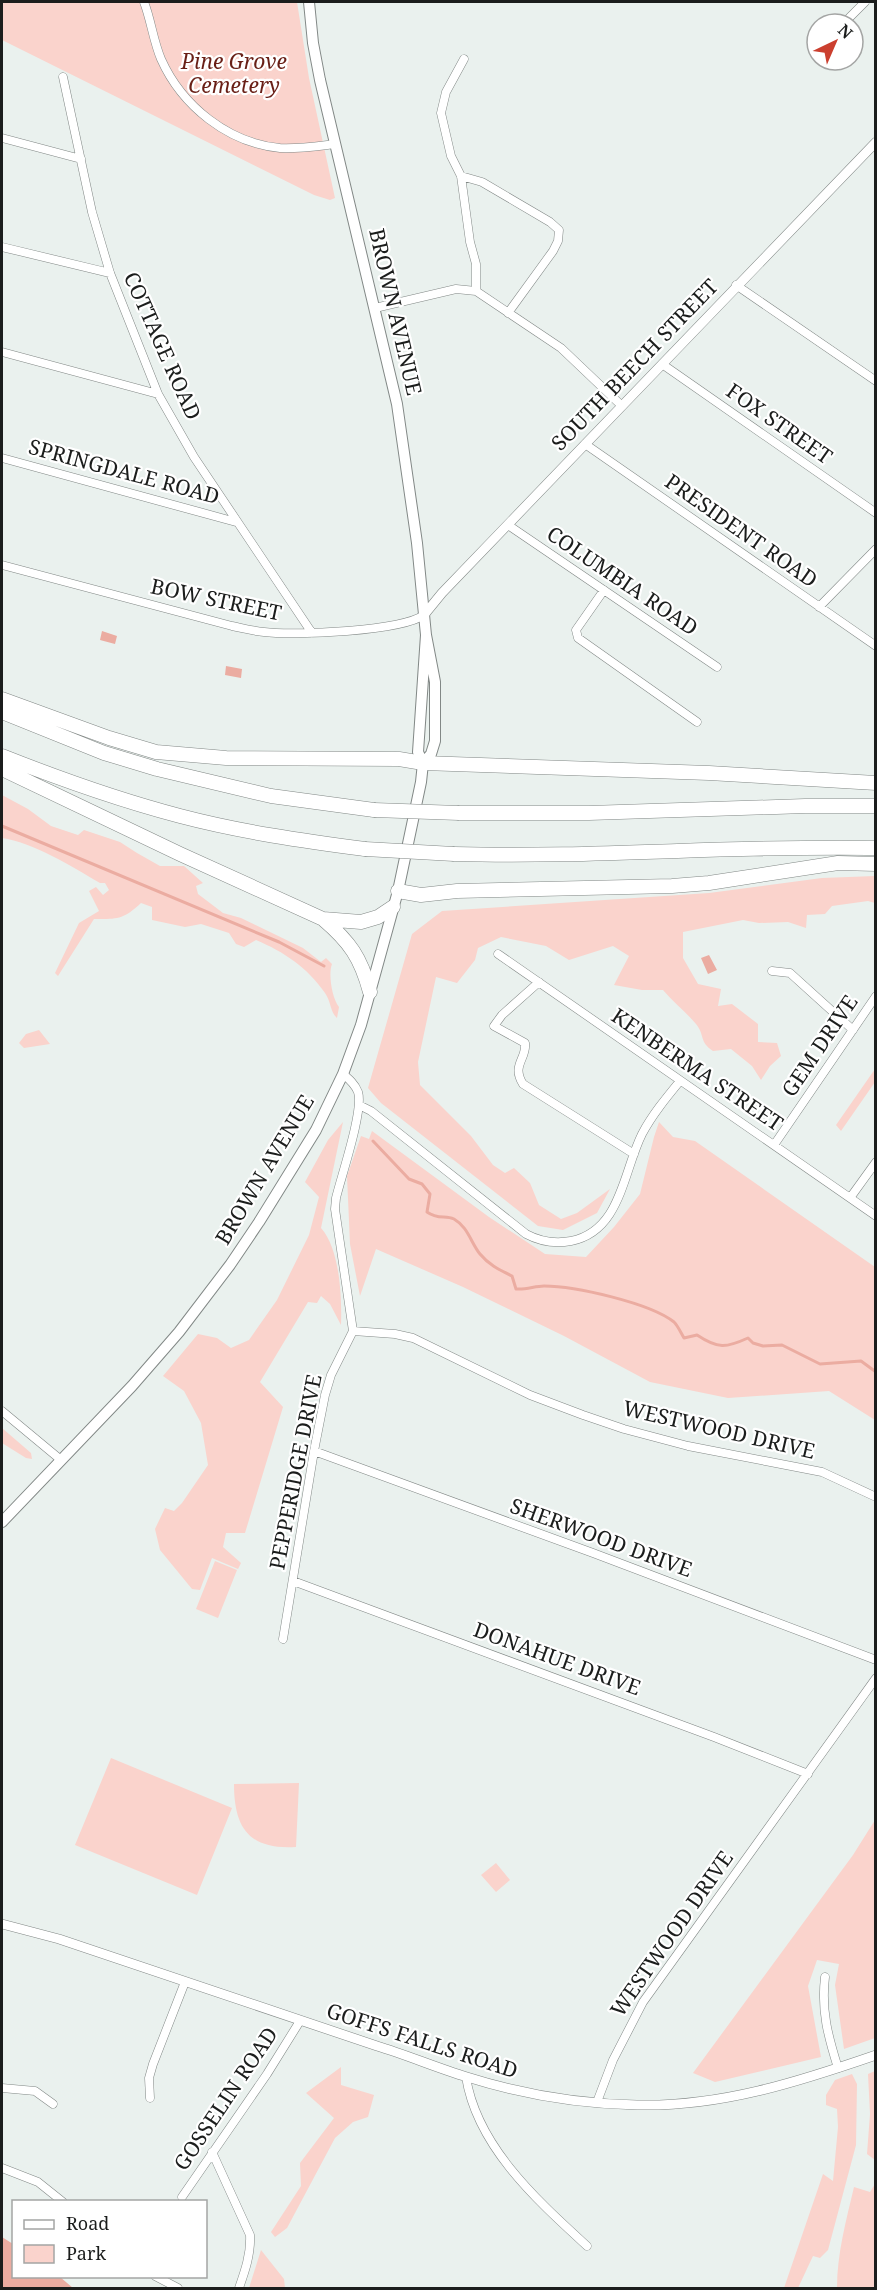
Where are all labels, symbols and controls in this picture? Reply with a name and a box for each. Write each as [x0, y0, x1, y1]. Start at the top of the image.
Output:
north arrow [805, 12, 865, 72]
text: N [833, 19, 858, 44]
park label: Pine Grove Cemetery [180, 47, 287, 99]
street label: BROWN AVENUE [363, 226, 429, 398]
street label: COTTAGE ROAD [118, 267, 208, 424]
street label: SOUTH BEECH STREET [545, 272, 724, 456]
street label: FOX STREET [721, 376, 838, 470]
street label: SPRINGDALE ROAD [26, 432, 223, 510]
street label: PRESIDENT ROAD [660, 467, 823, 593]
street label: COLUMBIA ROAD [542, 519, 704, 641]
street label: BOW STREET [148, 571, 284, 627]
street label: GEM DRIVE [775, 989, 864, 1102]
street label: KENBERMA STREET [606, 1001, 789, 1137]
street label: BROWN AVENUE [208, 1089, 320, 1250]
street label: PEPPERIDGE DRIVE [262, 1372, 328, 1572]
street label: WESTWOOD DRIVE [620, 1393, 818, 1465]
street label: SHERWOOD DRIVE [506, 1491, 696, 1583]
street label: DONAHUE DRIVE [470, 1615, 645, 1701]
street label: WESTWOOD DRIVE [603, 1845, 739, 2022]
street label: GOFFS FALLS ROAD [323, 1996, 522, 2084]
street label: GOSSELIN ROAD [167, 2021, 284, 2176]
legend [12, 2200, 207, 2278]
text: Road [66, 2211, 109, 2235]
text: Park [66, 2241, 106, 2265]

